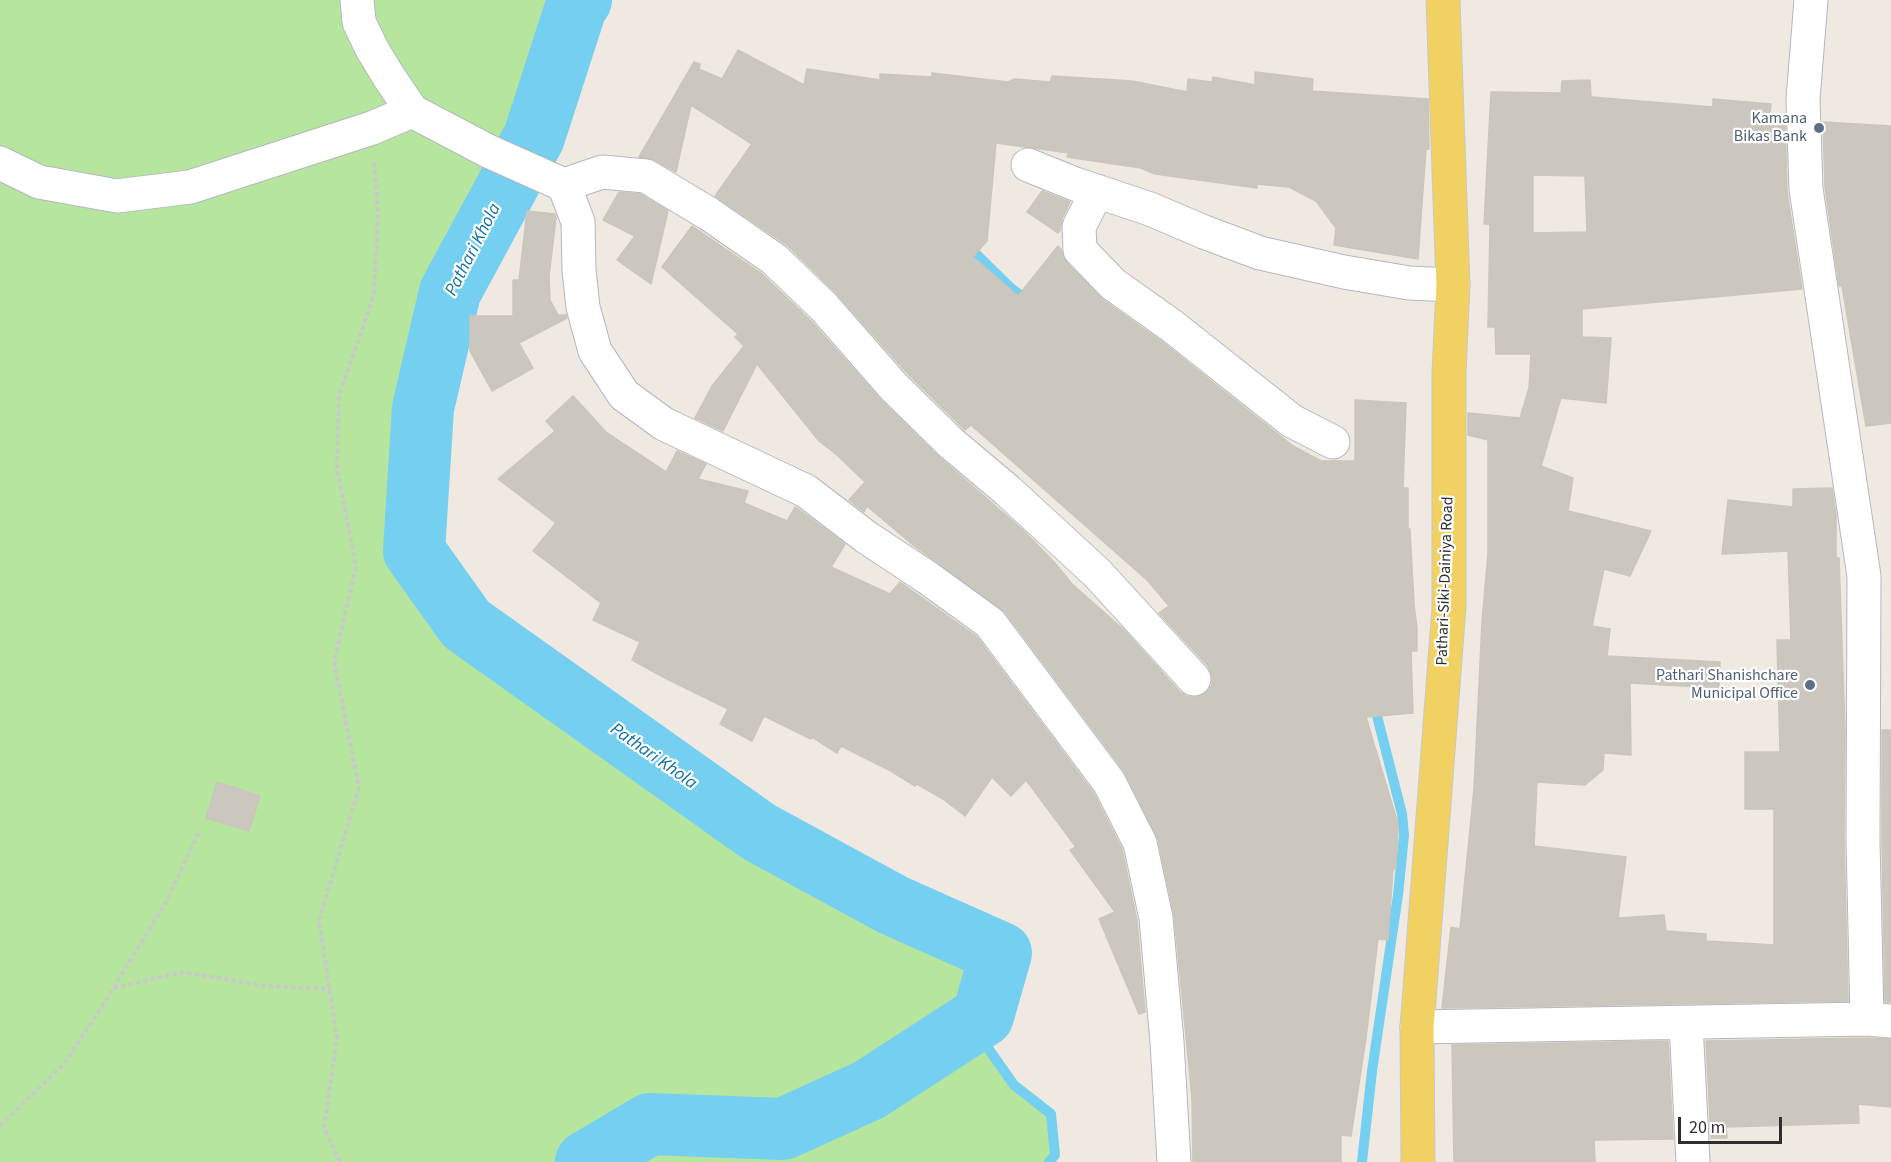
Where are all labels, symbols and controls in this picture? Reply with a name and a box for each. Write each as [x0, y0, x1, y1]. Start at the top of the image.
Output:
place label: Kamana Bikas Bank [1734, 109, 1807, 147]
marker: Kamana Bikas Bank [1812, 121, 1826, 135]
water label: Pathari Khola [441, 200, 507, 300]
street label: Pathari-Siki-Dainiya Road [1433, 496, 1459, 666]
place label: Pathari Shanishchare Municipal Office [1656, 666, 1798, 704]
marker: Pathari Shanishchare Municipal Office [1803, 678, 1817, 692]
water label: Pathari Khola [605, 719, 701, 795]
scale bar [1681, 1105, 1784, 1143]
text: 20 m [1689, 1115, 1725, 1140]

